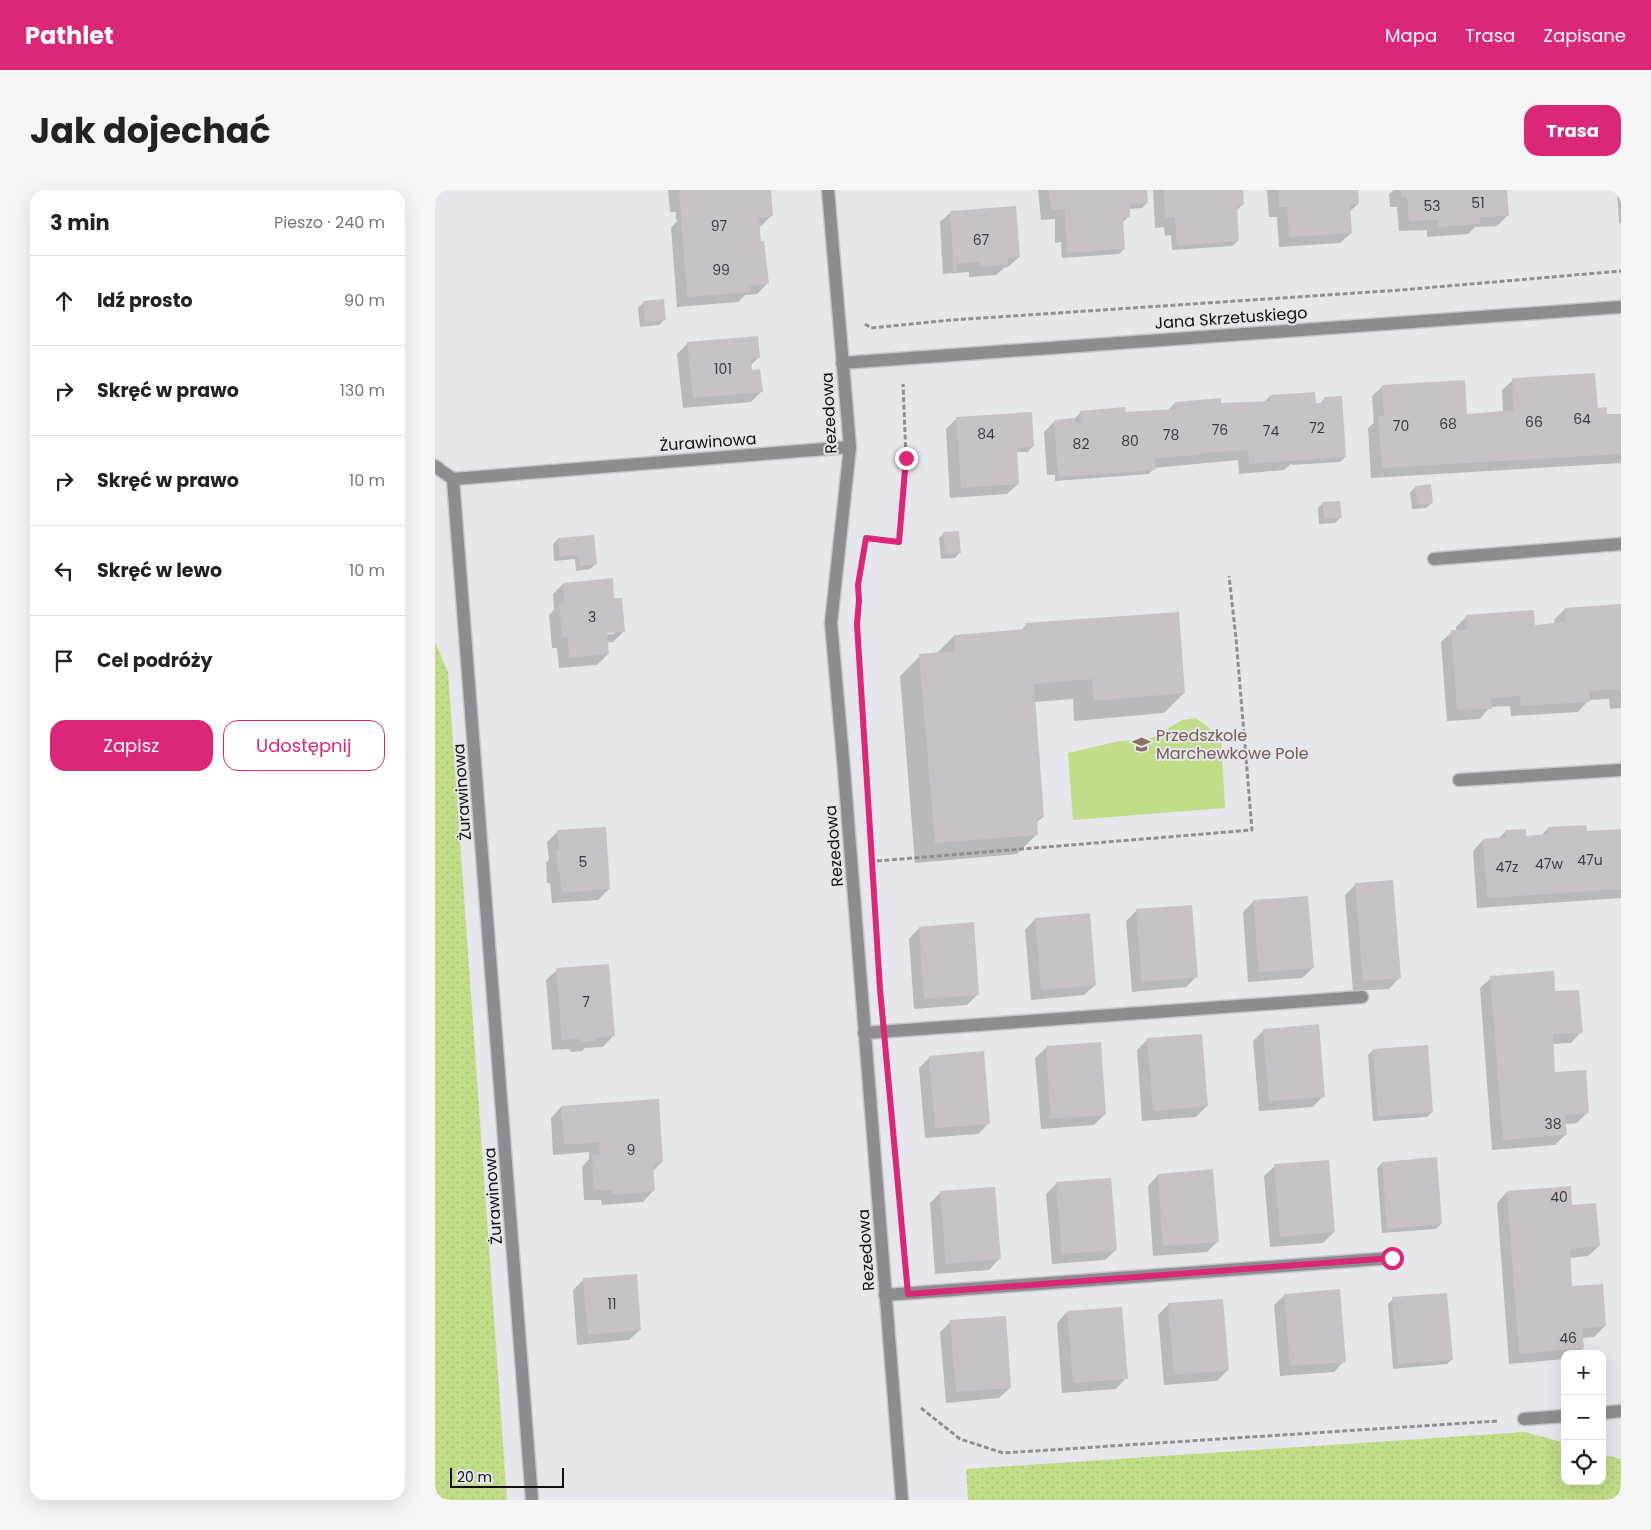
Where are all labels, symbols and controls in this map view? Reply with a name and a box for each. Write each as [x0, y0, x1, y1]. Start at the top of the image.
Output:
text: Pathlet [25, 19, 114, 52]
text: Mapa [1385, 23, 1437, 48]
text: Trasa [1465, 23, 1515, 48]
text: Zapisane [1543, 23, 1626, 48]
button: Trasa [1524, 105, 1621, 156]
text: Jak dojechać [30, 106, 271, 155]
house number: 51 [1471, 193, 1485, 213]
house number: 53 [1423, 196, 1441, 216]
text: 3 min [50, 208, 110, 237]
text: Pieszo · 240 m [274, 211, 385, 234]
house number: 97 [711, 216, 728, 236]
house number: 67 [973, 230, 990, 250]
house number: 99 [712, 260, 730, 280]
icon: ahead [50, 287, 78, 315]
text: Idź prosto [97, 287, 193, 314]
text: 90 m [344, 289, 385, 312]
street label: Jana Skrzetuskiego [1154, 301, 1308, 335]
house number: 101 [714, 359, 732, 379]
street label: Rezedowa [815, 372, 843, 454]
icon: right [50, 377, 78, 405]
text: Skręć w prawo [97, 377, 239, 404]
text: 130 m [340, 379, 385, 402]
house number: 64 [1573, 409, 1591, 429]
house number: 66 [1525, 412, 1543, 432]
house number: 68 [1439, 414, 1457, 434]
house number: 70 [1393, 416, 1409, 436]
house number: 72 [1309, 418, 1325, 438]
house number: 76 [1212, 420, 1228, 440]
house number: 74 [1263, 421, 1279, 441]
house number: 84 [977, 424, 995, 444]
house number: 78 [1163, 425, 1179, 445]
street label: Żurawinowa [659, 427, 757, 457]
house number: 80 [1121, 431, 1139, 451]
house number: 82 [1073, 434, 1089, 454]
route end [895, 447, 918, 470]
icon: right [50, 467, 78, 495]
text: Skręć w prawo [97, 467, 239, 494]
text: 10 m [349, 469, 385, 492]
icon: left [50, 557, 78, 585]
text: Skręć w lewo [97, 557, 222, 584]
text: 10 m [349, 559, 385, 582]
house number: 3 [588, 607, 596, 627]
icon: arrive [50, 647, 78, 675]
text: Cel podróży [97, 647, 212, 674]
button: Zapisz [50, 720, 213, 771]
button: Udostępnij [223, 720, 385, 771]
place label: Przedszkole Marchewkowe Pole [1156, 724, 1309, 765]
school or university icon: Przedszkole Marchewkowe Pole [1132, 734, 1152, 754]
street label: Żurawinowa [447, 743, 477, 841]
street label: Rezedowa [819, 804, 849, 888]
house number: 47u [1577, 850, 1603, 870]
house number: 5 [579, 852, 587, 872]
house number: 47w [1535, 854, 1563, 874]
house number: 47z [1496, 857, 1518, 877]
house number: 7 [582, 992, 590, 1012]
house number: 38 [1544, 1114, 1562, 1134]
house number: 9 [627, 1140, 635, 1160]
street label: Żurawinowa [478, 1147, 508, 1245]
house number: 40 [1550, 1187, 1568, 1207]
street label: Rezedowa [852, 1208, 880, 1292]
route start [1381, 1247, 1404, 1270]
house number: 11 [608, 1294, 616, 1314]
house number: 46 [1559, 1328, 1577, 1348]
map controls [1561, 1350, 1606, 1485]
button: + [1561, 1350, 1606, 1395]
button: − [1561, 1395, 1606, 1440]
button: locate [1561, 1440, 1606, 1485]
scale bar [450, 1465, 564, 1488]
text: 20 m [457, 1467, 492, 1487]

